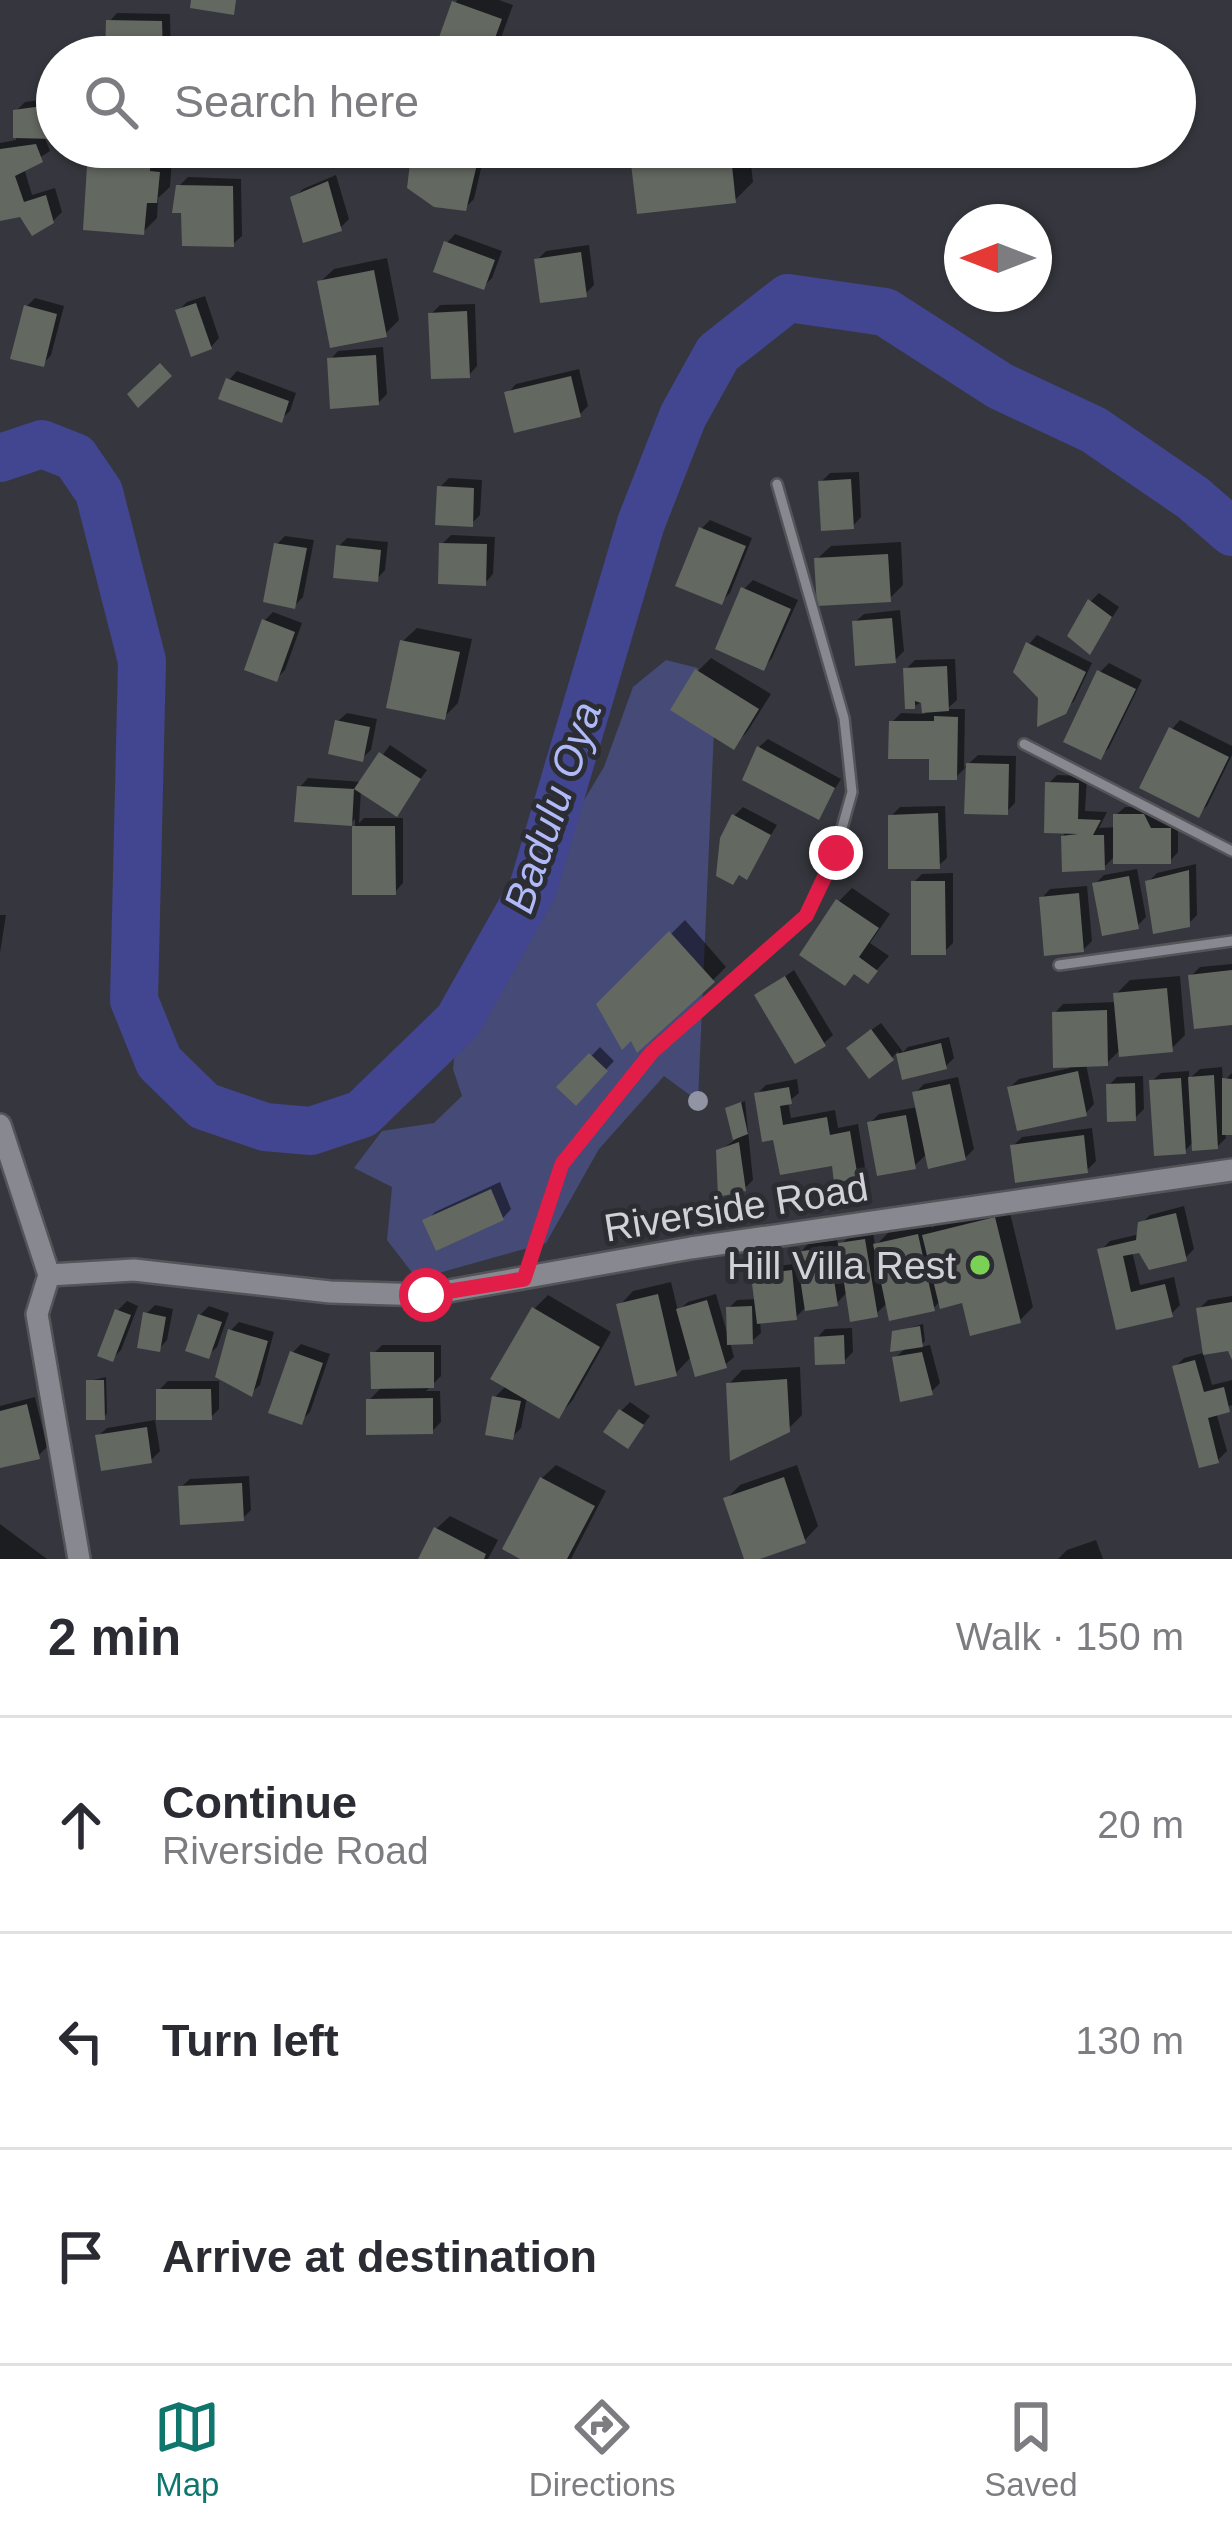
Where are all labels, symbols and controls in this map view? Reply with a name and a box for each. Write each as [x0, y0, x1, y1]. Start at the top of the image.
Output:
search box [36, 36, 1196, 168]
icon: search [78, 69, 144, 135]
text: Search here [174, 76, 419, 127]
north arrow [944, 204, 1052, 312]
water label: Badulu Oya [495, 696, 610, 919]
route end [809, 826, 863, 880]
street label: Riverside Road [601, 1165, 871, 1250]
place label: Hill Villa Rest [727, 1244, 956, 1287]
marker: Hill Villa Rest [967, 1252, 993, 1278]
route start [399, 1268, 453, 1322]
text: 2 min [48, 1609, 181, 1666]
text: Walk · 150 m [956, 1615, 1184, 1658]
text: Continue [162, 1777, 357, 1828]
icon: ahead [48, 1792, 114, 1858]
text: 20 m [1097, 1803, 1184, 1846]
text: Riverside Road [162, 1829, 429, 1872]
icon: left [48, 2008, 114, 2074]
text: Turn left [162, 2015, 339, 2066]
text: 130 m [1076, 2019, 1184, 2062]
icon: arrive [48, 2224, 114, 2290]
text: Arrive at destination [162, 2231, 597, 2282]
tab: Map [154, 2394, 220, 2504]
tab: Directions [529, 2394, 676, 2504]
tab: Saved [984, 2394, 1078, 2504]

